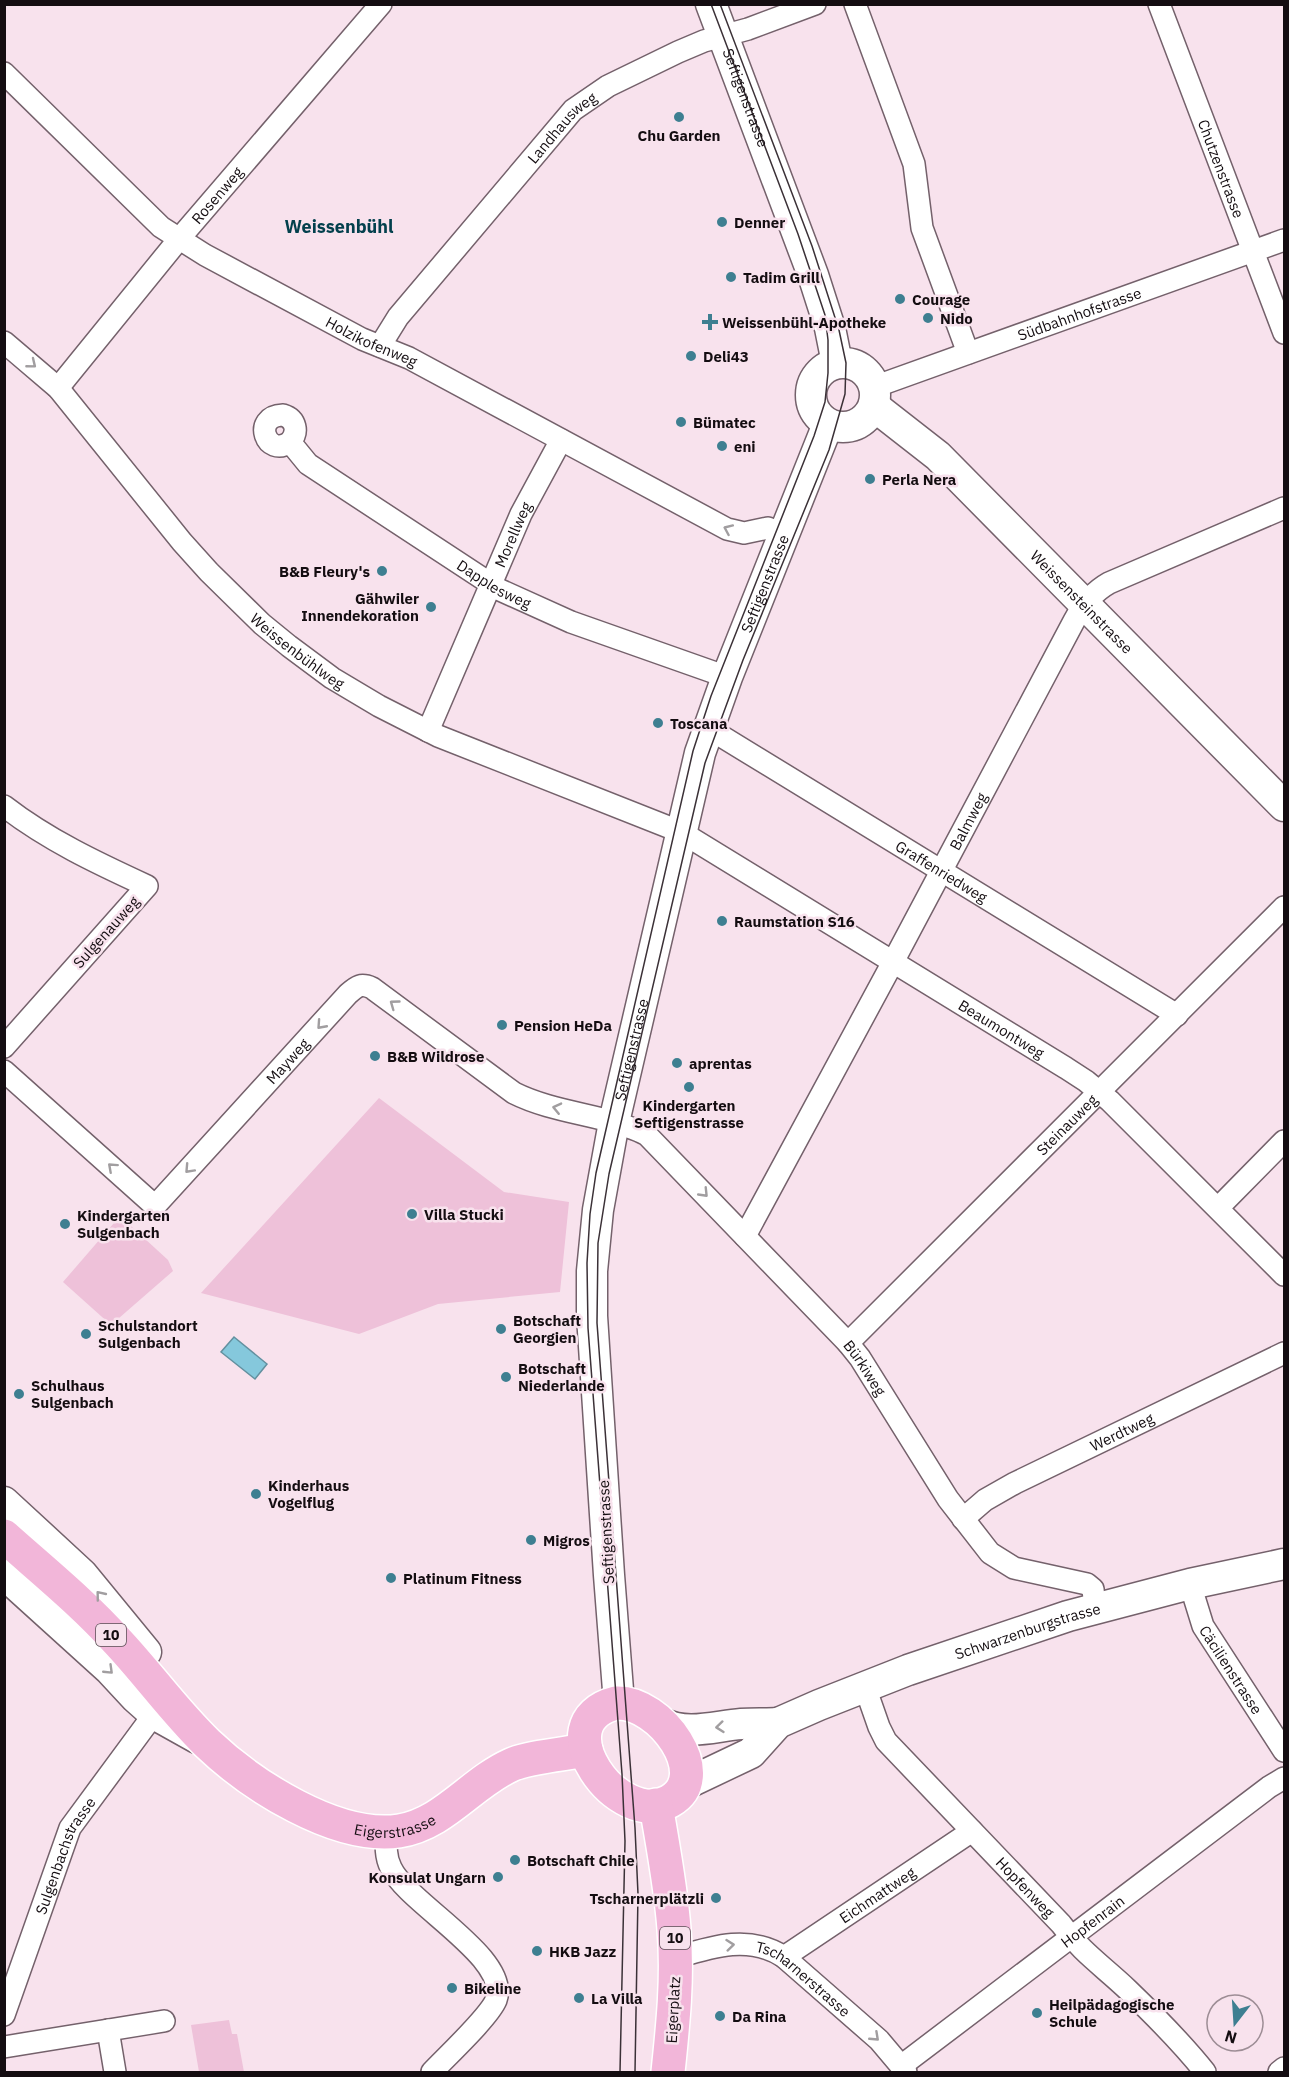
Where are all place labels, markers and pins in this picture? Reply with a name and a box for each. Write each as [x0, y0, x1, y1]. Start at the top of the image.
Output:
marker: Chu Garden [672, 110, 686, 124]
place label: Chu Garden [638, 126, 721, 145]
place label: Denner [734, 213, 785, 232]
marker: Denner [715, 215, 729, 229]
place label: Tadim Grill [743, 268, 820, 287]
marker: Tadim Grill [724, 270, 738, 284]
place label: Courage [912, 290, 970, 309]
marker: Courage [893, 292, 907, 306]
place label: Nido [940, 309, 973, 328]
marker: Nido [921, 311, 935, 325]
place label: Weissenbühl-Apotheke [722, 313, 886, 332]
marker: Weissenbühl-Apotheke [703, 315, 717, 329]
place label: Deli43 [703, 347, 749, 366]
marker: Deli43 [684, 349, 698, 363]
place label: Bümatec [693, 413, 756, 432]
marker: Bümatec [674, 415, 688, 429]
place label: eni [734, 437, 756, 456]
marker: eni [715, 439, 729, 453]
place label: Perla Nera [882, 470, 957, 489]
marker: Perla Nera [863, 472, 877, 486]
place label: B&B Fleury's [279, 562, 370, 581]
marker: B&B Fleury's [375, 564, 389, 578]
place label: Gähwiler Innendekoration [301, 589, 419, 625]
marker: Gähwiler Innendekoration [424, 600, 438, 614]
place label: Toscana [670, 714, 728, 733]
marker: Toscana [651, 716, 665, 730]
place label: Raumstation S16 [734, 912, 855, 931]
marker: Raumstation S16 [715, 914, 729, 928]
place label: Pension HeDa [514, 1016, 612, 1035]
marker: Pension HeDa [495, 1018, 509, 1032]
place label: B&B Wildrose [387, 1047, 484, 1066]
marker: B&B Wildrose [368, 1049, 382, 1063]
place label: aprentas [689, 1054, 752, 1073]
marker: aprentas [670, 1056, 684, 1070]
marker: Kindergarten Seftigenstrasse [682, 1080, 696, 1094]
place label: Kindergarten Seftigenstrasse [634, 1096, 744, 1132]
place label: Villa Stucki [424, 1205, 504, 1224]
place label: Kindergarten Sulgenbach [77, 1206, 170, 1242]
marker: Villa Stucki [405, 1207, 419, 1221]
marker: Kindergarten Sulgenbach [58, 1217, 72, 1231]
place label: Botschaft Georgien [513, 1311, 581, 1347]
place label: Schulstandort Sulgenbach [98, 1316, 198, 1352]
marker: Botschaft Georgien [494, 1322, 508, 1336]
marker: Schulstandort Sulgenbach [79, 1327, 93, 1341]
place label: Botschaft Niederlande [518, 1359, 605, 1395]
marker: Botschaft Niederlande [499, 1370, 513, 1384]
place label: Schulhaus Sulgenbach [31, 1376, 114, 1412]
marker: Schulhaus Sulgenbach [12, 1387, 26, 1401]
place label: Kinderhaus Vogelflug [268, 1476, 350, 1512]
marker: Kinderhaus Vogelflug [249, 1487, 263, 1501]
place label: Migros [543, 1531, 590, 1550]
marker: Migros [524, 1533, 538, 1547]
place label: Platinum Fitness [403, 1569, 522, 1588]
marker: Platinum Fitness [384, 1571, 398, 1585]
place label: Botschaft Chile [527, 1851, 635, 1870]
marker: Botschaft Chile [508, 1853, 522, 1867]
place label: Konsulat Ungarn [369, 1868, 486, 1887]
marker: Konsulat Ungarn [491, 1870, 505, 1884]
place label: Tscharnerplätzli [590, 1889, 704, 1908]
marker: Tscharnerplätzli [709, 1891, 723, 1905]
place label: HKB Jazz [549, 1942, 617, 1961]
marker: HKB Jazz [530, 1944, 544, 1958]
place label: Bikeline [464, 1979, 521, 1998]
marker: Bikeline [445, 1981, 459, 1995]
place label: La Villa [591, 1989, 643, 2008]
marker: La Villa [572, 1991, 586, 2005]
place label: Heilpädagogische Schule [1049, 1995, 1174, 2031]
marker: Heilpädagogische Schule [1030, 2006, 1044, 2020]
place label: Da Rina [732, 2007, 787, 2026]
marker: Da Rina [713, 2009, 727, 2023]

